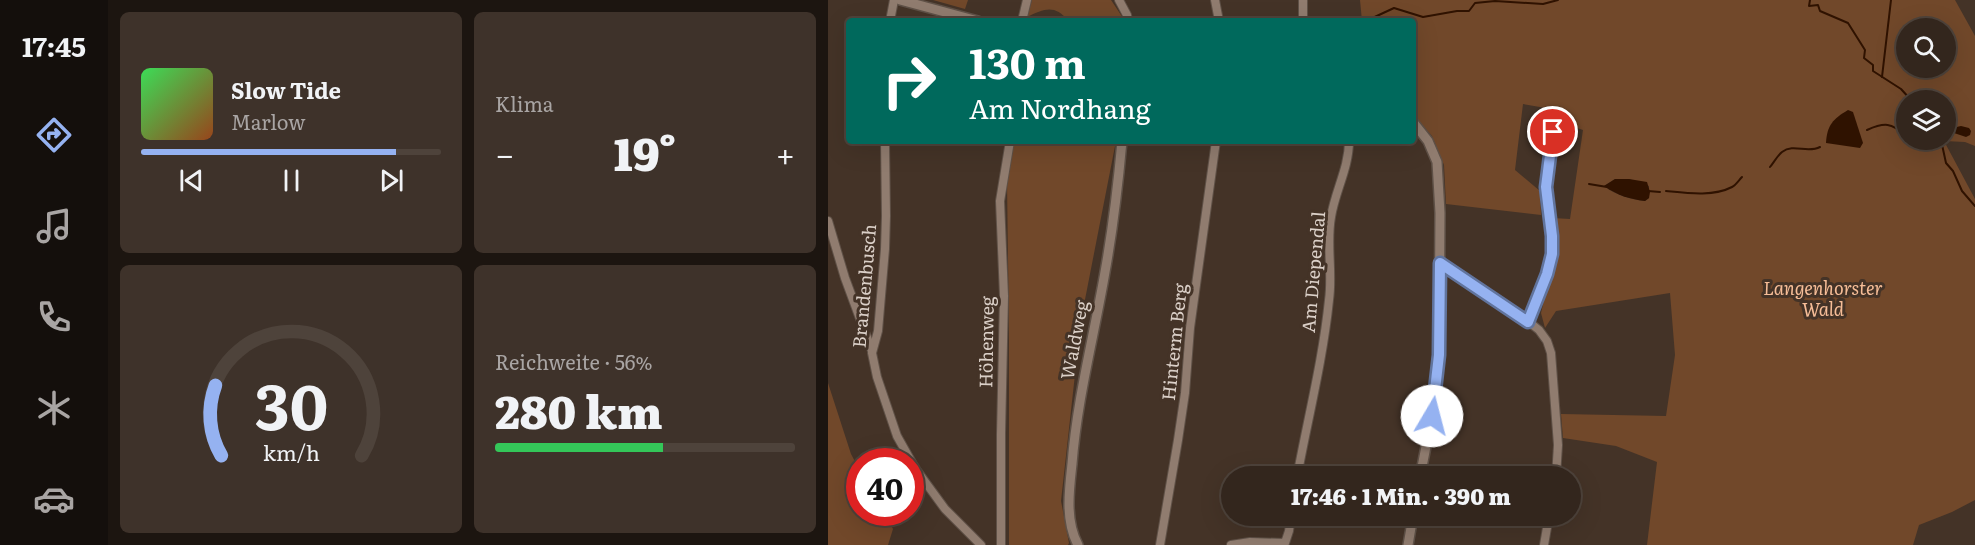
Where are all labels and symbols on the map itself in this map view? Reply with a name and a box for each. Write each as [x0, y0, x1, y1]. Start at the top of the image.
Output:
pin [1527, 106, 1578, 157]
street label: Am Diependal [1294, 210, 1331, 334]
street label: Brandenbusch [845, 223, 882, 349]
park label: Langenhorster Wald [1763, 274, 1883, 322]
street label: Hinterm Berg [1154, 281, 1193, 402]
street label: Höhenweg [971, 295, 1000, 388]
street label: Waldweg [1053, 297, 1095, 382]
position arrow [1400, 384, 1464, 448]
speed limit sign: 40 [846, 448, 924, 526]

